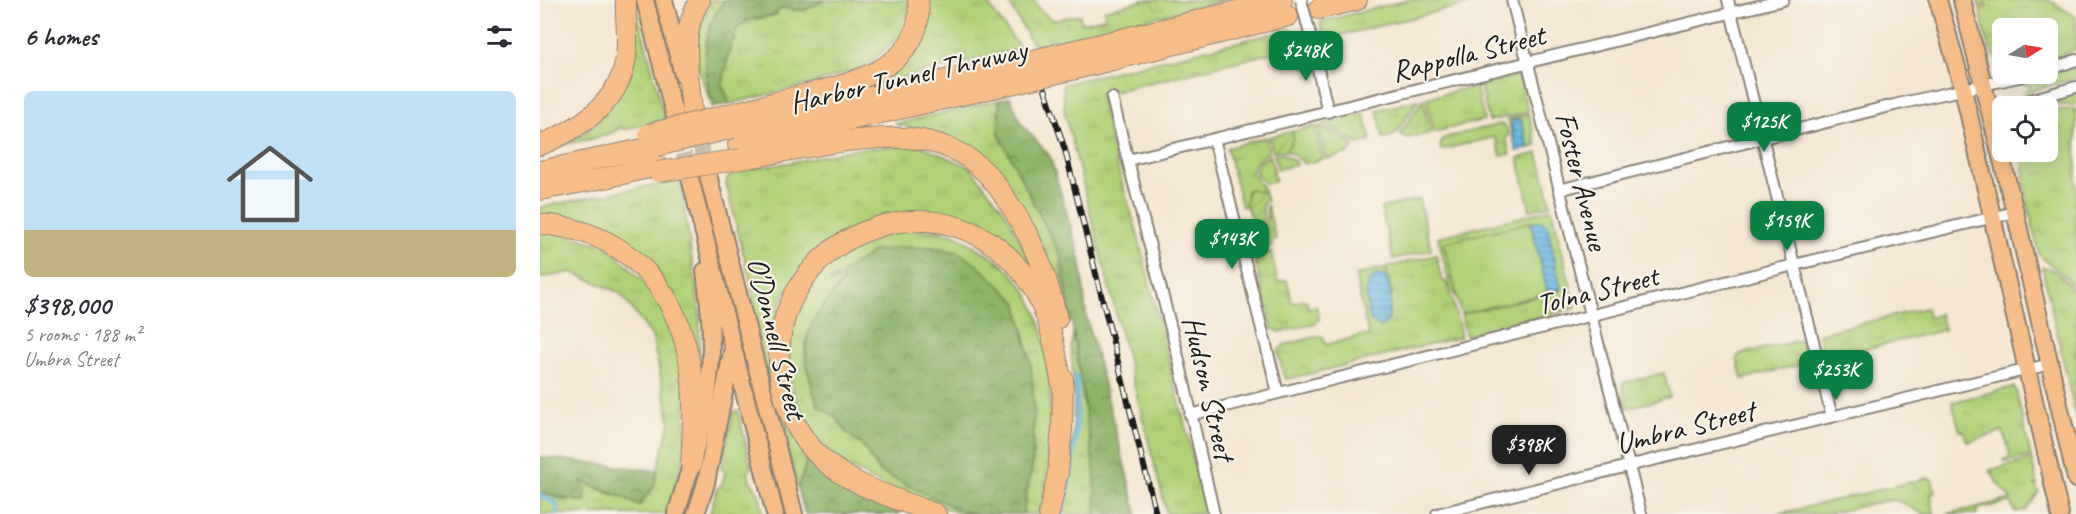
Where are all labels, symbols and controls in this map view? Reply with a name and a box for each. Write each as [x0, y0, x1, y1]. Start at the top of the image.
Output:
street label: Rappolla Street [1387, 15, 1552, 90]
north arrow [1992, 18, 2058, 84]
map controls [1992, 18, 2058, 162]
text: 6 homes [24, 20, 98, 53]
icon: filters [483, 20, 516, 53]
street label: Harbor Tunnel Thruway [786, 30, 1033, 122]
pin: $248K [1264, 31, 1348, 82]
text: $248K [1283, 38, 1329, 63]
button: locate [1992, 96, 2058, 162]
pin: $125K [1722, 102, 1806, 153]
street label: Foster Avenue [1547, 108, 1618, 256]
text: $125K [1741, 109, 1787, 134]
icon: home [216, 130, 324, 238]
pin: $159K [1745, 201, 1829, 252]
text: $159K [1764, 208, 1810, 233]
pin: $143K [1190, 219, 1274, 270]
text: $143K [1209, 226, 1255, 251]
street label: O'Donnell Street [739, 253, 816, 426]
street label: Tolna Street [1532, 256, 1665, 323]
text: $398,000 [24, 289, 111, 322]
street label: Hudson Street [1174, 312, 1245, 468]
text: 5 rooms · 188 m² [24, 322, 141, 347]
text: Umbra Street [24, 347, 118, 372]
pin: $253K [1794, 350, 1878, 401]
text: $253K [1813, 357, 1859, 382]
street label: Umbra Street [1612, 390, 1762, 463]
pin: $398K [1487, 425, 1571, 476]
text: $398K [1506, 432, 1552, 457]

